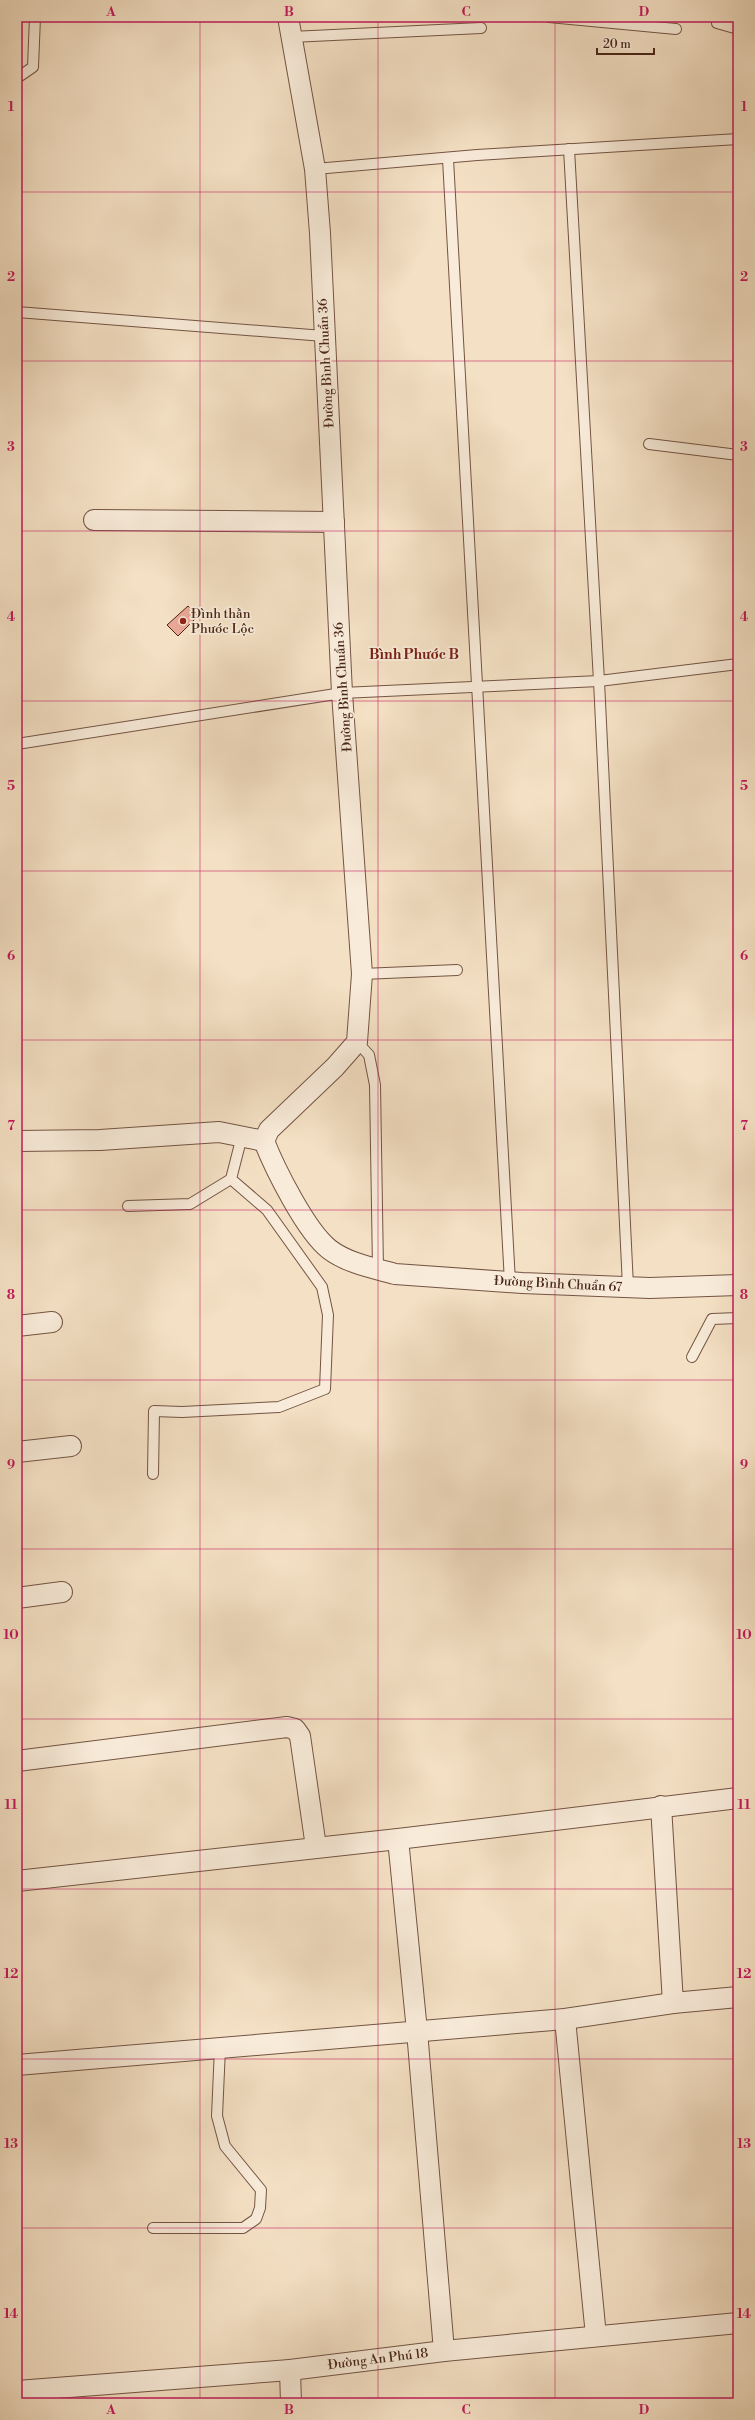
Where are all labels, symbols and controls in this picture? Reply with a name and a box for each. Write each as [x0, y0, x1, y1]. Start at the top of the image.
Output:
text: A [105, 4, 116, 20]
text: B [284, 4, 294, 20]
text: C [461, 4, 471, 20]
text: D [639, 4, 649, 20]
scale bar [597, 30, 654, 56]
text: 20 m [603, 37, 631, 52]
text: 1 [8, 99, 15, 115]
text: 1 [741, 99, 748, 115]
text: 2 [7, 269, 15, 285]
text: 2 [740, 269, 748, 285]
street label: Đường Bình Chuẩn 36 [315, 298, 337, 428]
text: 3 [7, 439, 15, 455]
text: 3 [740, 439, 748, 455]
place label: Đình thần Phước Lộc [191, 606, 255, 637]
text: 4 [7, 609, 16, 625]
text: 4 [740, 609, 749, 625]
marker: Đình thần Phước Lộc [178, 616, 188, 626]
street label: Đường Bình Chuẩn 36 [330, 622, 356, 752]
district label: Bình Phước B [369, 646, 459, 664]
text: 5 [7, 778, 15, 794]
text: 5 [740, 778, 748, 794]
text: 6 [7, 948, 15, 964]
text: 6 [740, 948, 748, 964]
text: 7 [7, 1118, 15, 1134]
text: 7 [740, 1118, 748, 1134]
street label: Đường Bình Chuẩn 67 [493, 1273, 623, 1295]
text: 8 [7, 1287, 15, 1303]
text: 8 [740, 1287, 748, 1303]
text: 9 [7, 1457, 15, 1473]
text: 9 [740, 1457, 748, 1473]
text: 10 [3, 1627, 19, 1643]
text: 10 [736, 1627, 752, 1643]
text: 11 [5, 1797, 18, 1813]
text: 11 [738, 1797, 751, 1813]
text: 12 [4, 1966, 18, 1982]
text: 12 [737, 1966, 751, 1982]
text: 13 [4, 2136, 18, 2152]
text: 13 [737, 2136, 751, 2152]
text: 14 [4, 2306, 18, 2322]
text: 14 [737, 2306, 751, 2322]
street label: Đường An Phú 18 [327, 2345, 429, 2373]
text: A [105, 2402, 116, 2418]
text: B [284, 2402, 294, 2418]
text: C [461, 2402, 471, 2418]
text: D [639, 2402, 649, 2418]

